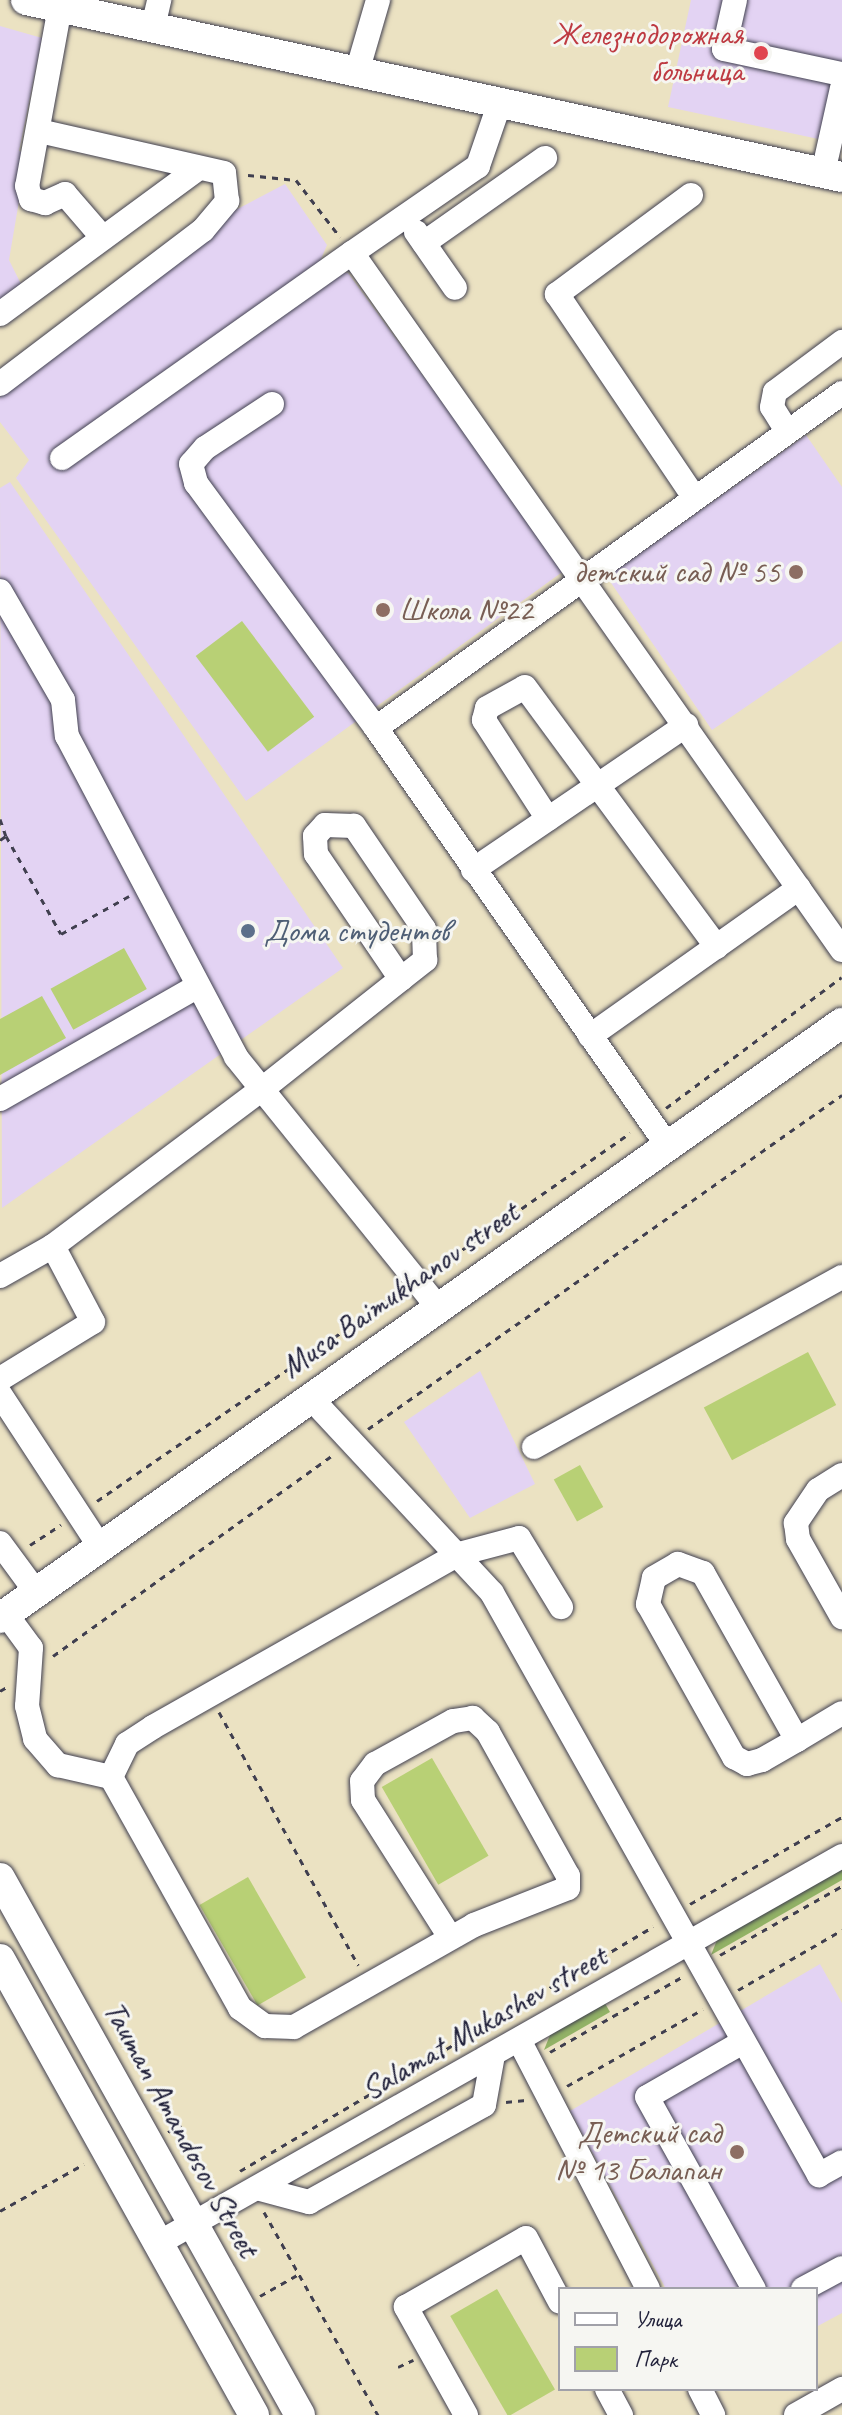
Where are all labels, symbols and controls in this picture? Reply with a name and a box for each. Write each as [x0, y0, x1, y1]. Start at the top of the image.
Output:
place label: Железнодорожная больница [552, 16, 743, 91]
marker: Железнодорожная больница [750, 42, 772, 64]
place label: детский сад № 55 [574, 553, 780, 591]
marker: детский сад № 55 [787, 563, 805, 581]
place label: Школа №22 [399, 591, 533, 629]
marker: Школа №22 [374, 601, 392, 619]
place label: Дома студентов [264, 912, 452, 950]
marker: Дома студентов [239, 922, 257, 940]
street label: Musa Baimukhanov street [274, 1194, 526, 1386]
street label: Salamat Mukashev street [355, 1937, 613, 2109]
street label: Tauman Amandosov Street [95, 1994, 267, 2264]
place label: Детский сад № 13 Балапан [555, 2115, 721, 2190]
marker: Детский сад № 13 Балапан [728, 2143, 746, 2161]
legend [558, 2287, 818, 2391]
text: Улица [634, 2304, 682, 2334]
text: Парк [634, 2344, 677, 2374]

